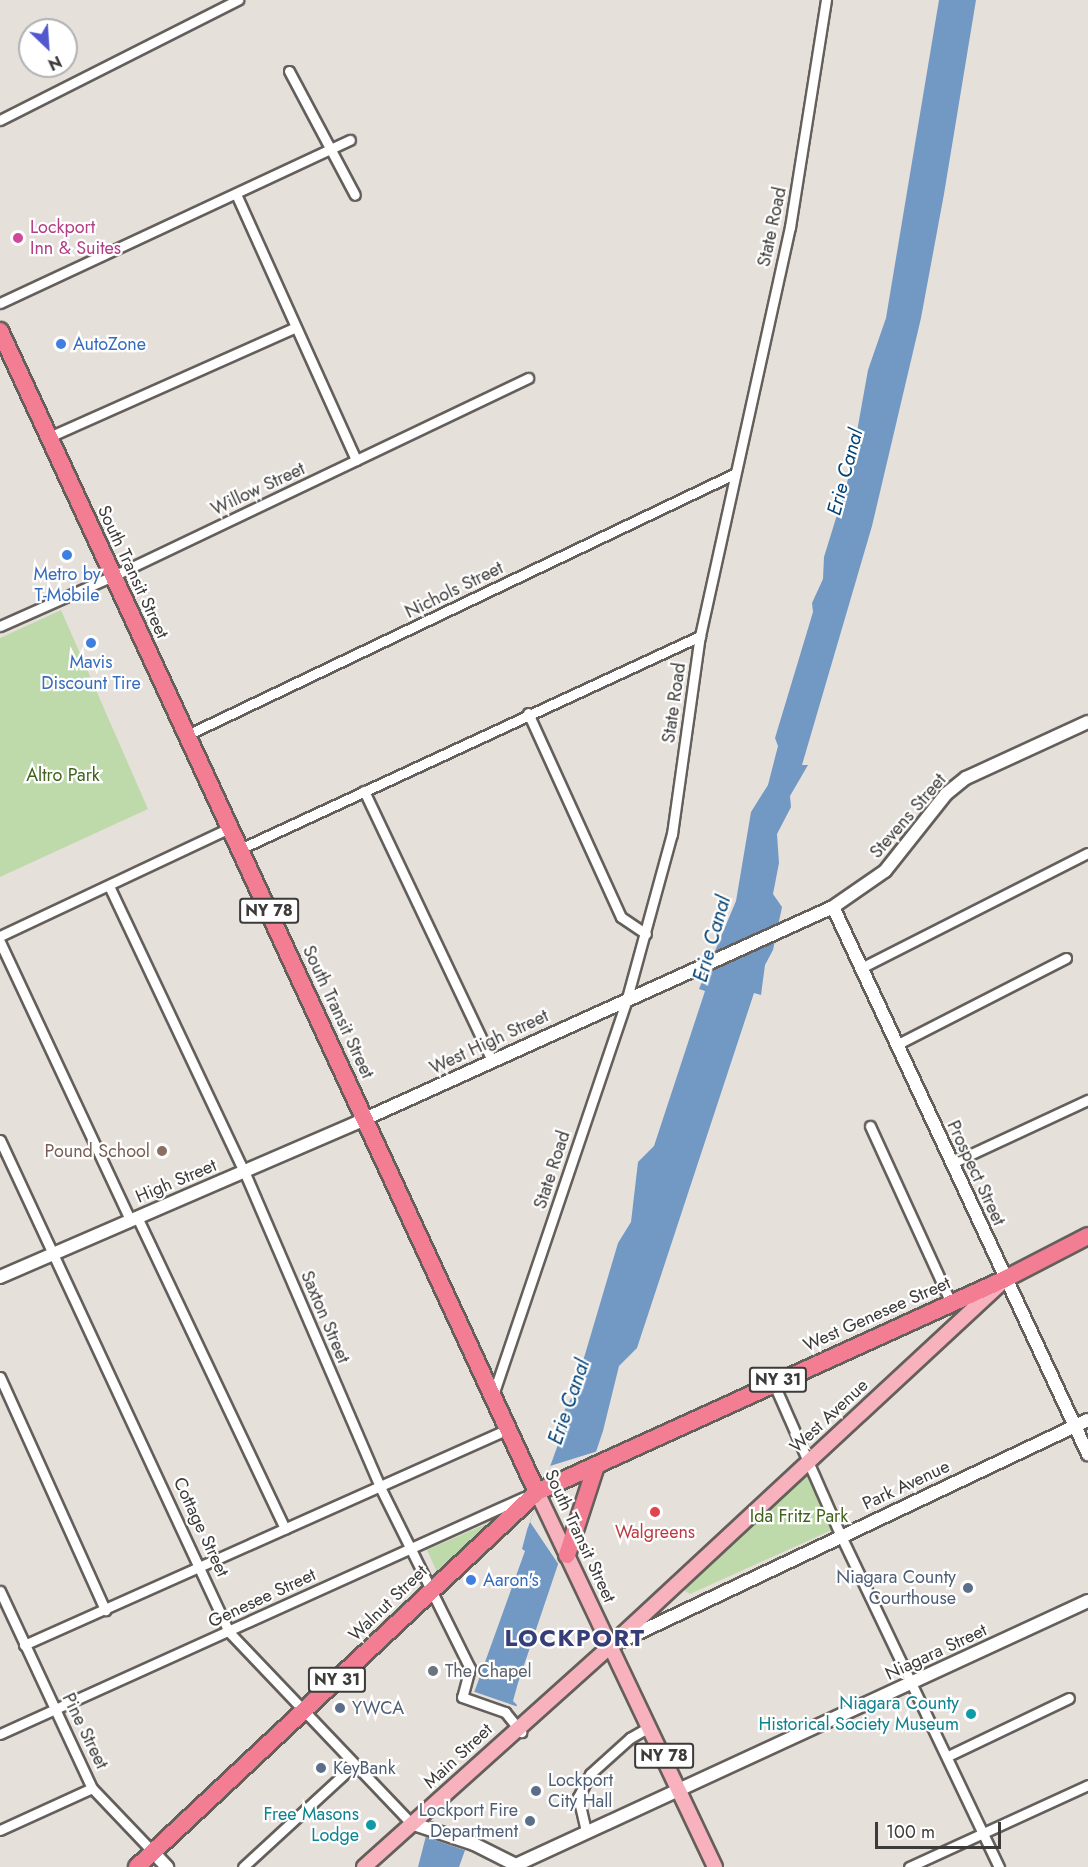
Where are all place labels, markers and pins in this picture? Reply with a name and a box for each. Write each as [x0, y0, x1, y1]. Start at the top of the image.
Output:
place label: Lockport Inn & Suites [30, 217, 121, 260]
marker: Lockport Inn & Suites [11, 231, 25, 245]
place label: AutoZone [73, 333, 146, 355]
marker: AutoZone [54, 337, 68, 351]
marker: Metro by T-Mobile [60, 548, 74, 562]
place label: Metro by T-Mobile [33, 564, 101, 606]
marker: Mavis Discount Tire [84, 636, 98, 650]
place label: Mavis Discount Tire [41, 652, 141, 694]
place label: Pound School [45, 1140, 150, 1162]
marker: Pound School [155, 1144, 169, 1158]
marker: Walgreens [648, 1505, 662, 1519]
place label: Walgreens [615, 1521, 695, 1543]
place label: Niagara County Courthouse [836, 1567, 956, 1610]
place label: Aaron's [483, 1569, 539, 1591]
marker: Aaron's [464, 1573, 478, 1587]
marker: Niagara County Courthouse [961, 1581, 975, 1595]
place label: The Chapel [445, 1660, 532, 1682]
marker: The Chapel [426, 1664, 440, 1678]
place label: Niagara County Historical Society Museum [758, 1693, 959, 1736]
place label: YWCA [352, 1697, 404, 1719]
marker: YWCA [333, 1701, 347, 1715]
marker: Niagara County Historical Society Museum [964, 1707, 978, 1721]
place label: KeyBank [333, 1757, 396, 1779]
marker: KeyBank [314, 1761, 328, 1775]
place label: Lockport City Hall [548, 1770, 613, 1812]
marker: Lockport City Hall [529, 1784, 543, 1798]
place label: Lockport Fire Department [419, 1800, 518, 1842]
place label: Free Masons Lodge [263, 1804, 359, 1846]
marker: Lockport Fire Department [523, 1814, 537, 1828]
marker: Free Masons Lodge [364, 1818, 378, 1832]

